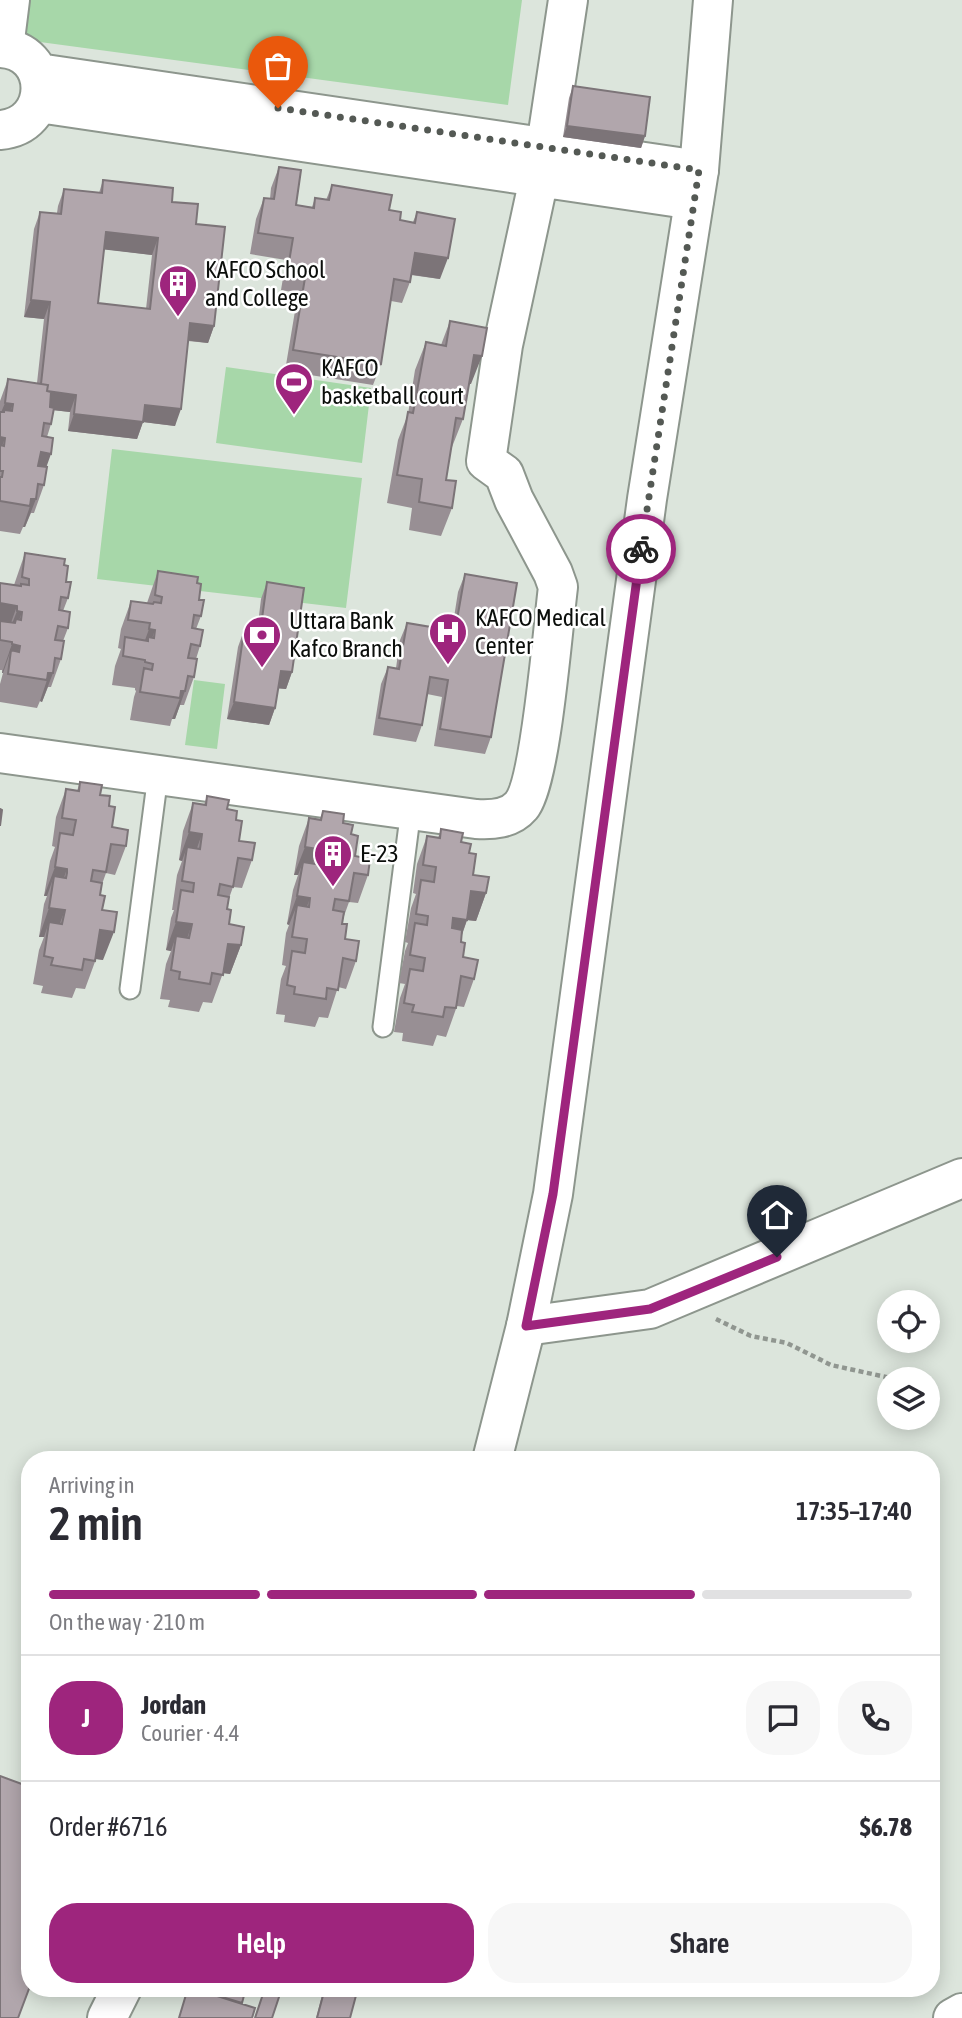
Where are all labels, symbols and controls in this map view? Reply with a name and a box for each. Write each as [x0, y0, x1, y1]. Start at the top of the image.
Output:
pin [248, 36, 308, 108]
icon: bag [259, 47, 297, 85]
place label: KAFCO School and College [205, 256, 326, 311]
building icon: KAFCO School and College [157, 263, 199, 318]
place label: KAFCO basketball court [321, 354, 464, 409]
sports icon: KAFCO basketball court [273, 361, 315, 416]
courier [606, 514, 676, 584]
icon: bike [622, 530, 660, 568]
place label: KAFCO Medical Center [475, 604, 607, 659]
place label: Uttara Bank Kafco Branch [289, 607, 403, 662]
hospital icon: KAFCO Medical Center [427, 611, 469, 666]
bank icon: Uttara Bank Kafco Branch [241, 614, 283, 669]
building icon: E-23 [312, 833, 354, 888]
place label: E-23 [360, 840, 399, 867]
pin [747, 1185, 807, 1257]
icon: home [758, 1196, 796, 1234]
map controls [877, 1290, 940, 1430]
button: locate [877, 1290, 940, 1353]
button: layers [877, 1367, 940, 1430]
text: Arriving in [49, 1472, 135, 1498]
text: 17:35–17:40 [796, 1496, 912, 1526]
text: 2 min [49, 1497, 143, 1550]
text: On the way · 210 m [49, 1609, 205, 1635]
button: chat [746, 1681, 820, 1755]
button: phone [838, 1681, 912, 1755]
text: Jordan [141, 1690, 206, 1720]
text: J [82, 1703, 90, 1733]
text: Courier · 4.4 [141, 1720, 240, 1746]
text: Order #6716 [49, 1812, 168, 1842]
text: $6.78 [860, 1812, 912, 1842]
button: Help [49, 1903, 474, 1983]
button: Share [488, 1903, 912, 1983]

